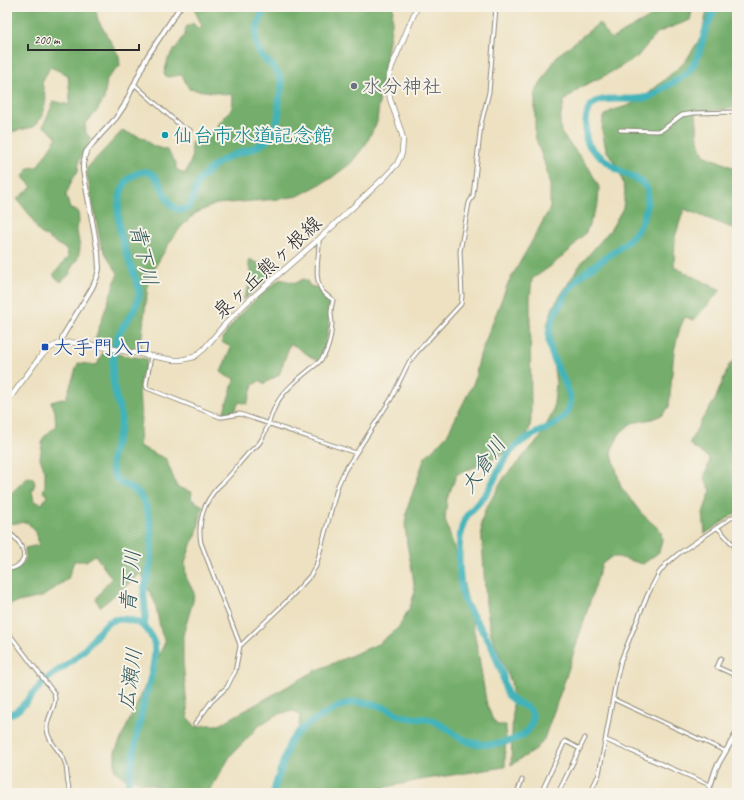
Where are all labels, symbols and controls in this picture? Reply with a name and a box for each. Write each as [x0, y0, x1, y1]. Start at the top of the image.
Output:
scale bar [28, 26, 139, 52]
text: 200 m [34, 32, 61, 48]
place label: 水分神社 [362, 74, 442, 99]
marker: 水分神社 [349, 81, 359, 91]
place label: 仙台市水道記念館 [173, 123, 333, 148]
marker: 仙台市水道記念館 [160, 130, 170, 140]
street label: 泉ヶ丘熊ヶ根線 [208, 210, 327, 324]
water label: 青下川 [124, 221, 164, 289]
place label: 大手門入口 [53, 335, 153, 360]
marker: 大手門入口 [40, 342, 50, 352]
water label: 大倉川 [454, 432, 512, 498]
water label: 青下川 [114, 548, 146, 614]
water label: 広瀬川 [113, 646, 147, 712]

